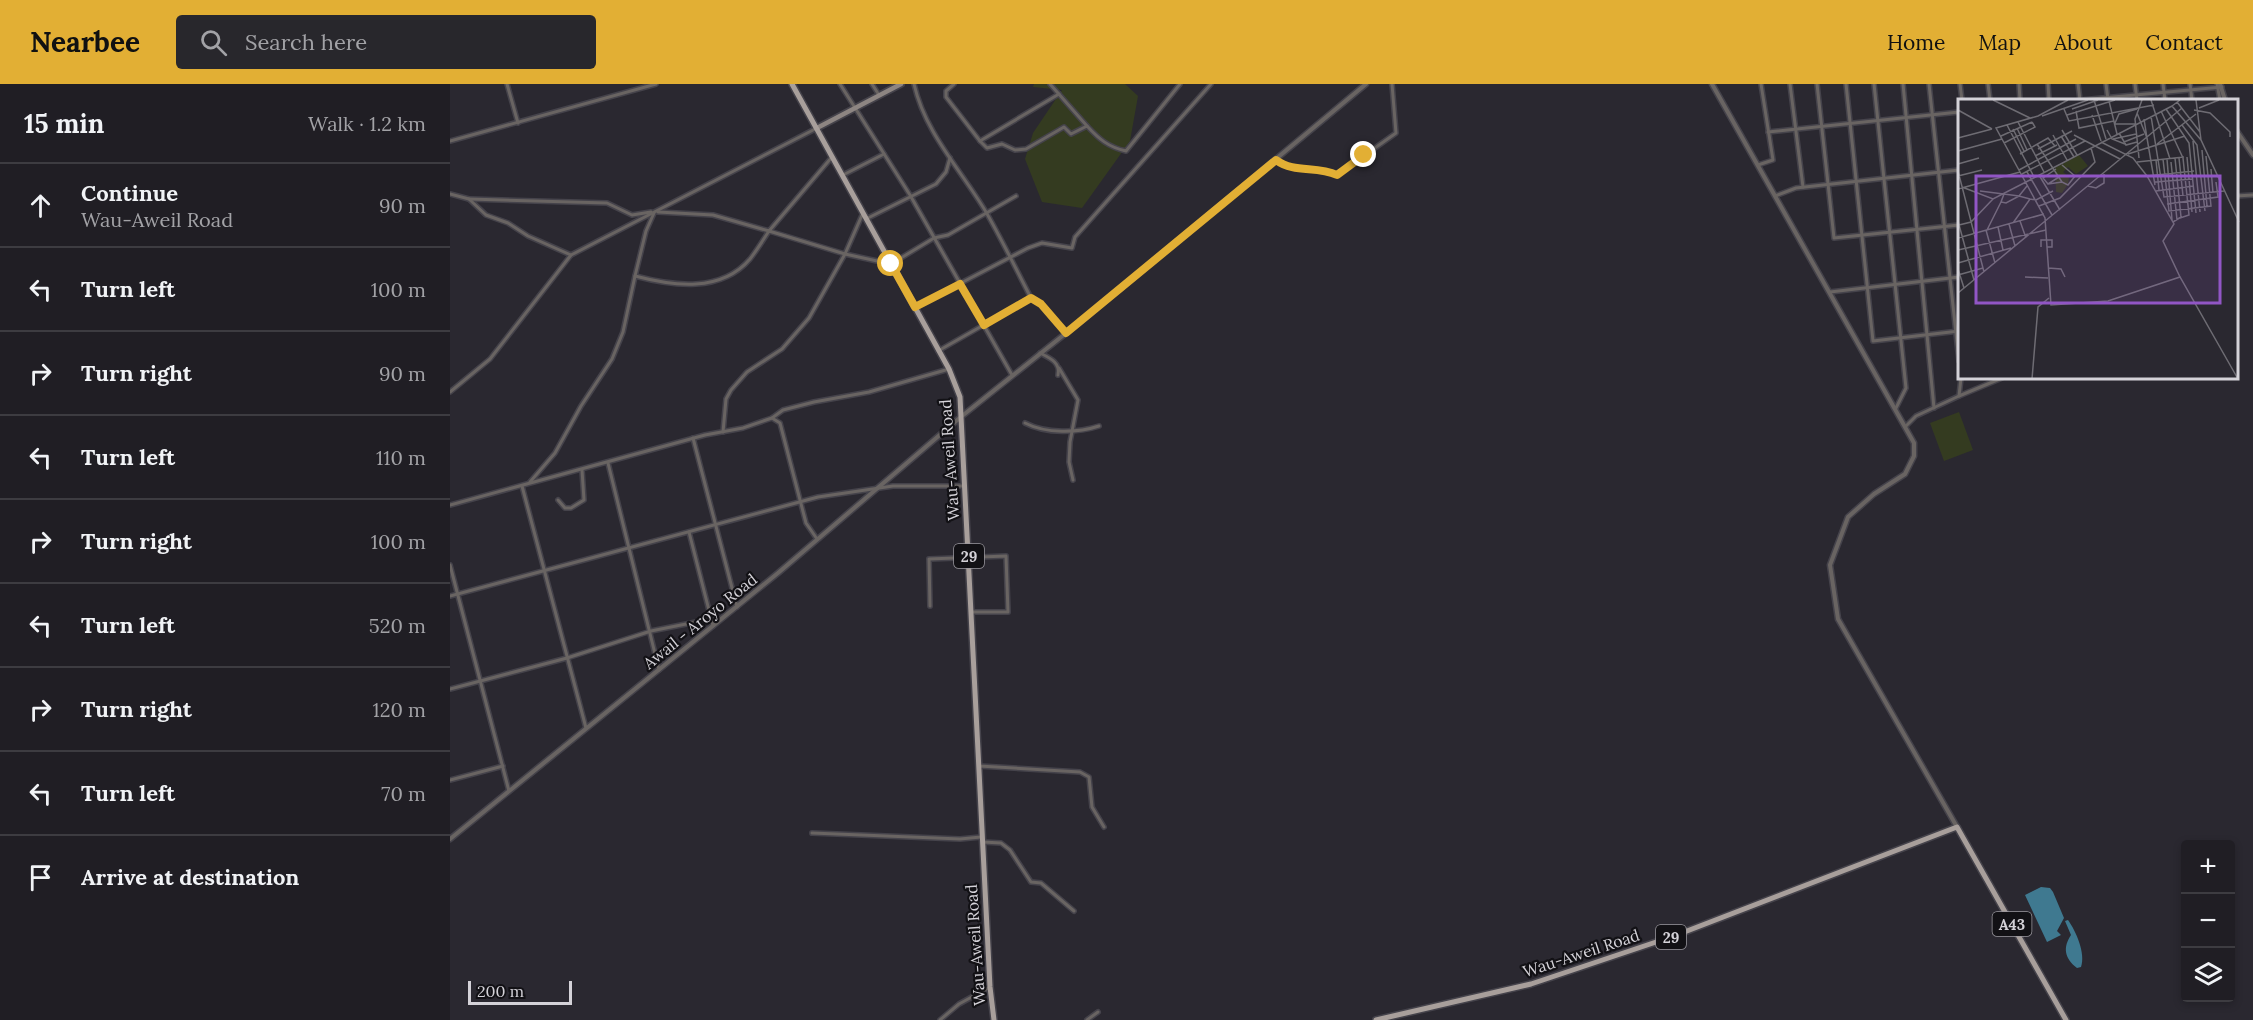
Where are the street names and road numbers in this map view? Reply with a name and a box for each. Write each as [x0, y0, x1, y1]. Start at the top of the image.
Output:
street label: Wau-Aweil Road [935, 398, 963, 521]
road number: 29 [954, 544, 984, 568]
street label: Awail - Aroyo Road [638, 569, 761, 674]
street label: Wau-Aweil Road [961, 883, 989, 1006]
road number: A43 [1992, 912, 2032, 936]
street label: Wau-Aweil Road [1520, 925, 1642, 981]
road number: 29 [1656, 925, 1686, 949]

